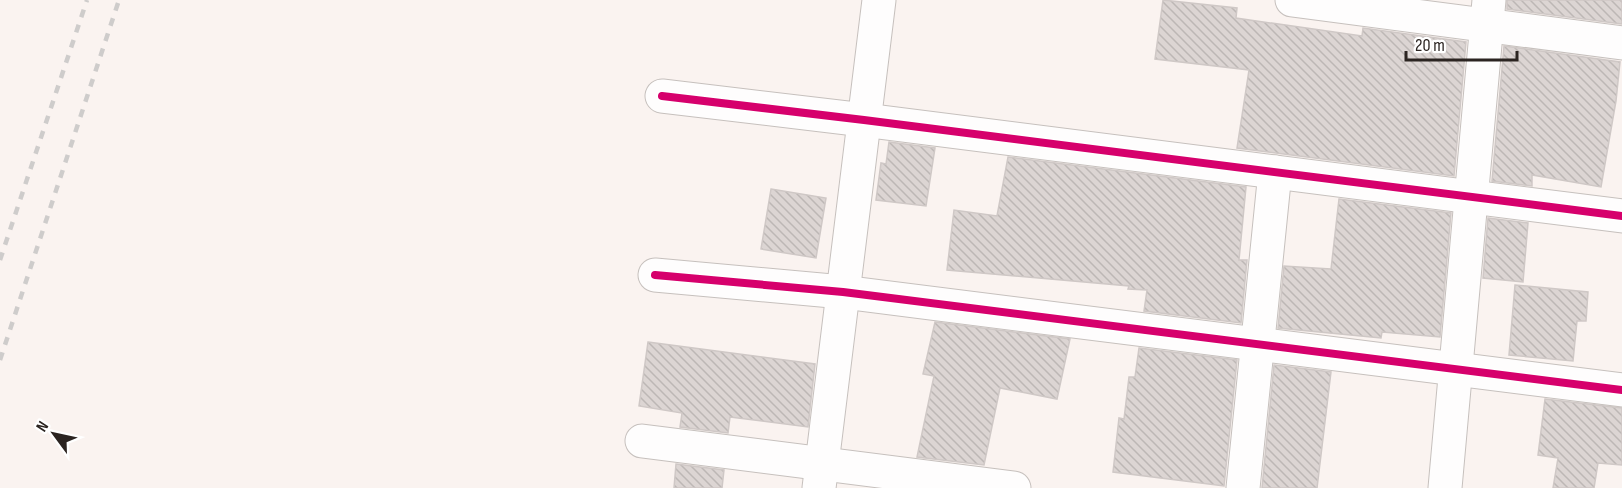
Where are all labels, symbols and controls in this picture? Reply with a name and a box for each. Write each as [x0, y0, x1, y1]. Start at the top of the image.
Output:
scale bar [1406, 24, 1517, 62]
text: 20 m [1415, 35, 1445, 56]
north arrow [24, 404, 84, 464]
text: N [32, 418, 53, 435]

